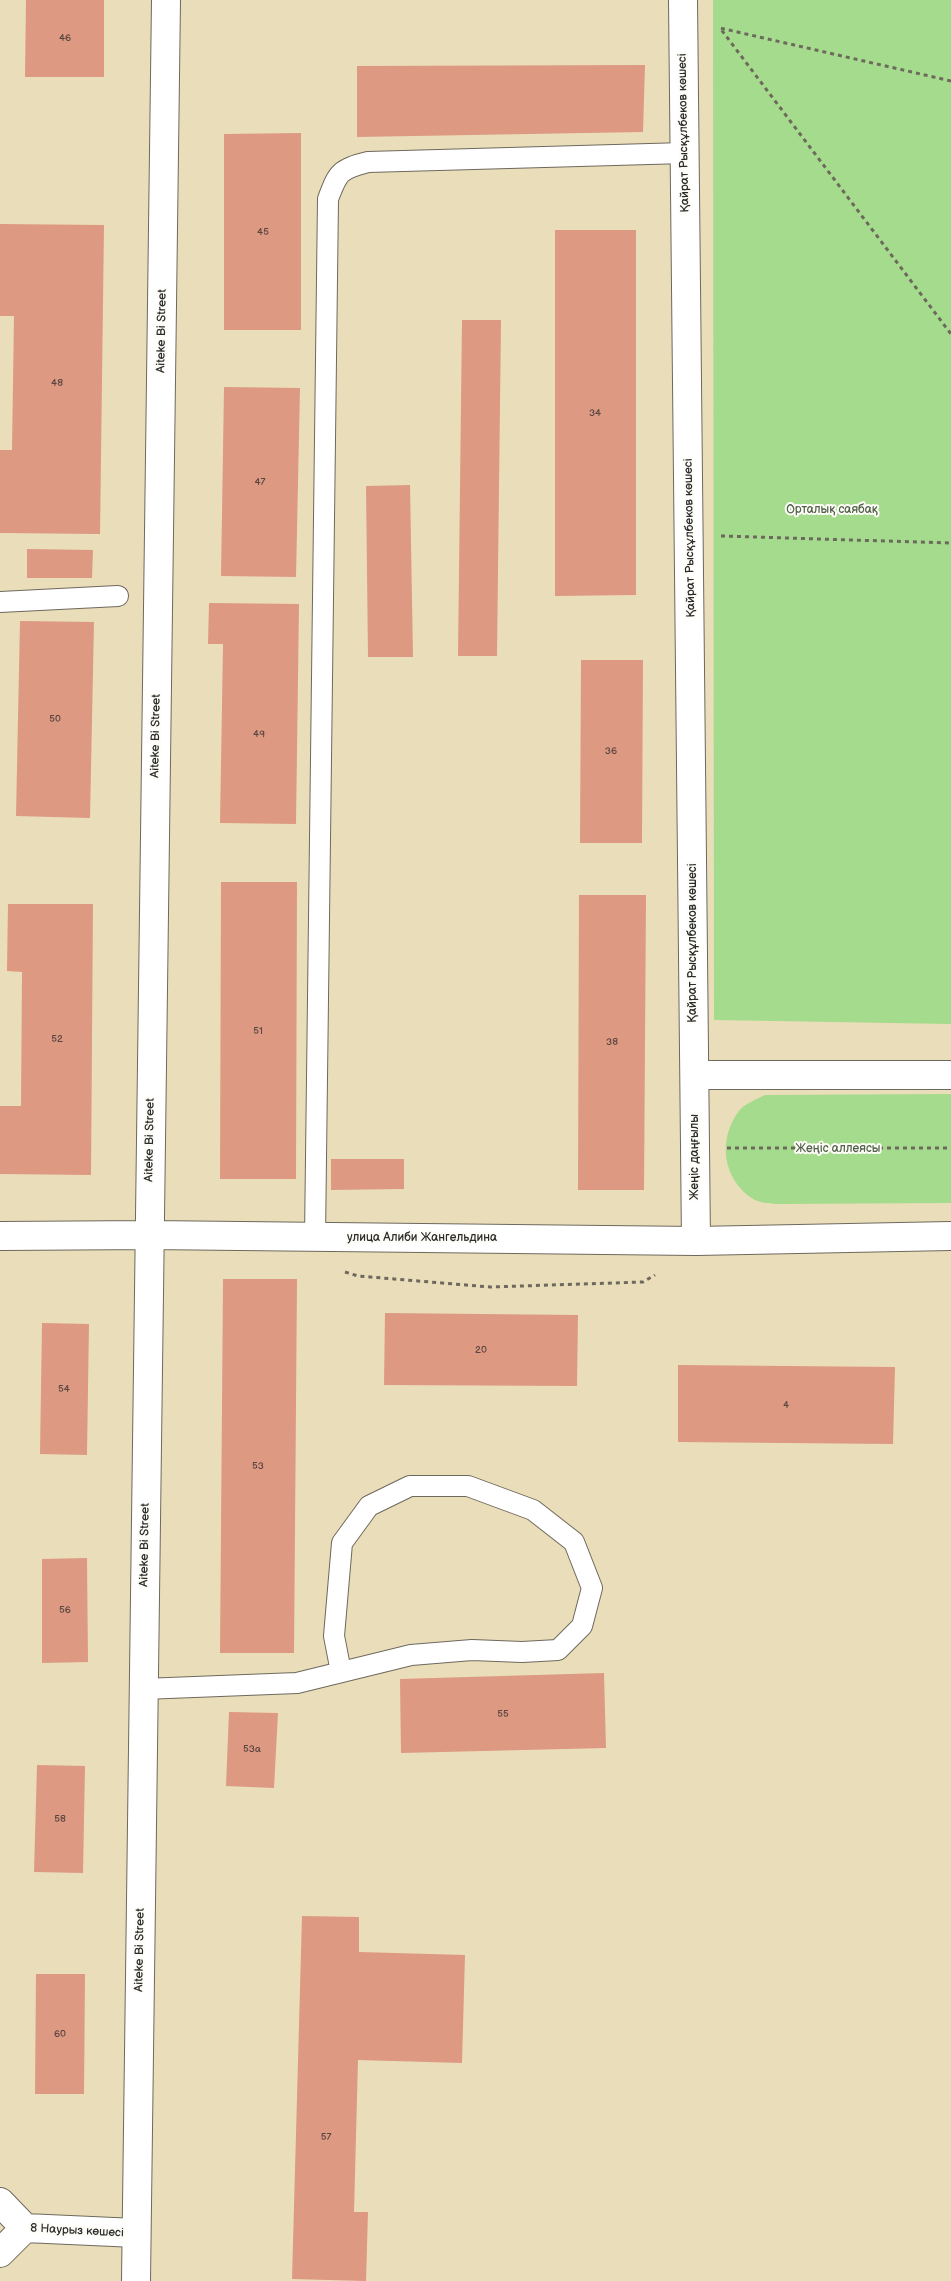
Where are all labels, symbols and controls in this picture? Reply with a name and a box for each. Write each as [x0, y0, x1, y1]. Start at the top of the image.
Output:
house number: 46 [59, 32, 71, 44]
street label: Қайрат Рысқұлбеков көшесі [675, 53, 693, 213]
house number: 45 [257, 226, 269, 238]
street label: Aiteke Bi Street [154, 289, 170, 373]
house number: 48 [51, 377, 63, 389]
house number: 34 [589, 407, 601, 419]
street label: Қайрат Рысқұлбеков көшесі [681, 458, 699, 618]
house number: 47 [254, 476, 266, 488]
park label: Орталық саябақ [786, 503, 878, 517]
street label: Aiteke Bi Street [148, 694, 164, 778]
house number: 50 [49, 713, 61, 725]
house number: 49 [253, 728, 265, 740]
house number: 36 [605, 745, 617, 757]
street label: Қайрат Рысқұлбеков көшесі [686, 863, 700, 1023]
house number: 51 [253, 1025, 263, 1037]
house number: 52 [51, 1033, 63, 1045]
house number: 38 [606, 1036, 618, 1048]
street label: Aiteke Bi Street [142, 1098, 158, 1182]
street label: Жеңіс даңғылы [688, 1114, 702, 1200]
park label: Жеңіс аллеясы [796, 1142, 880, 1156]
street label: улица Алиби Жангельдина [347, 1231, 497, 1245]
house number: 20 [475, 1344, 487, 1356]
house number: 54 [58, 1383, 70, 1395]
house number: 4 [783, 1399, 789, 1411]
house number: 53 [252, 1460, 264, 1472]
street label: Aiteke Bi Street [137, 1503, 153, 1587]
house number: 56 [59, 1604, 71, 1616]
house number: 55 [497, 1708, 509, 1720]
house number: 53а [243, 1743, 261, 1755]
house number: 58 [54, 1813, 66, 1825]
street label: Aiteke Bi Street [132, 1908, 148, 1992]
house number: 60 [54, 2028, 66, 2040]
house number: 57 [321, 2131, 331, 2143]
street label: 8 Наурыз көшесі [30, 2221, 124, 2241]

